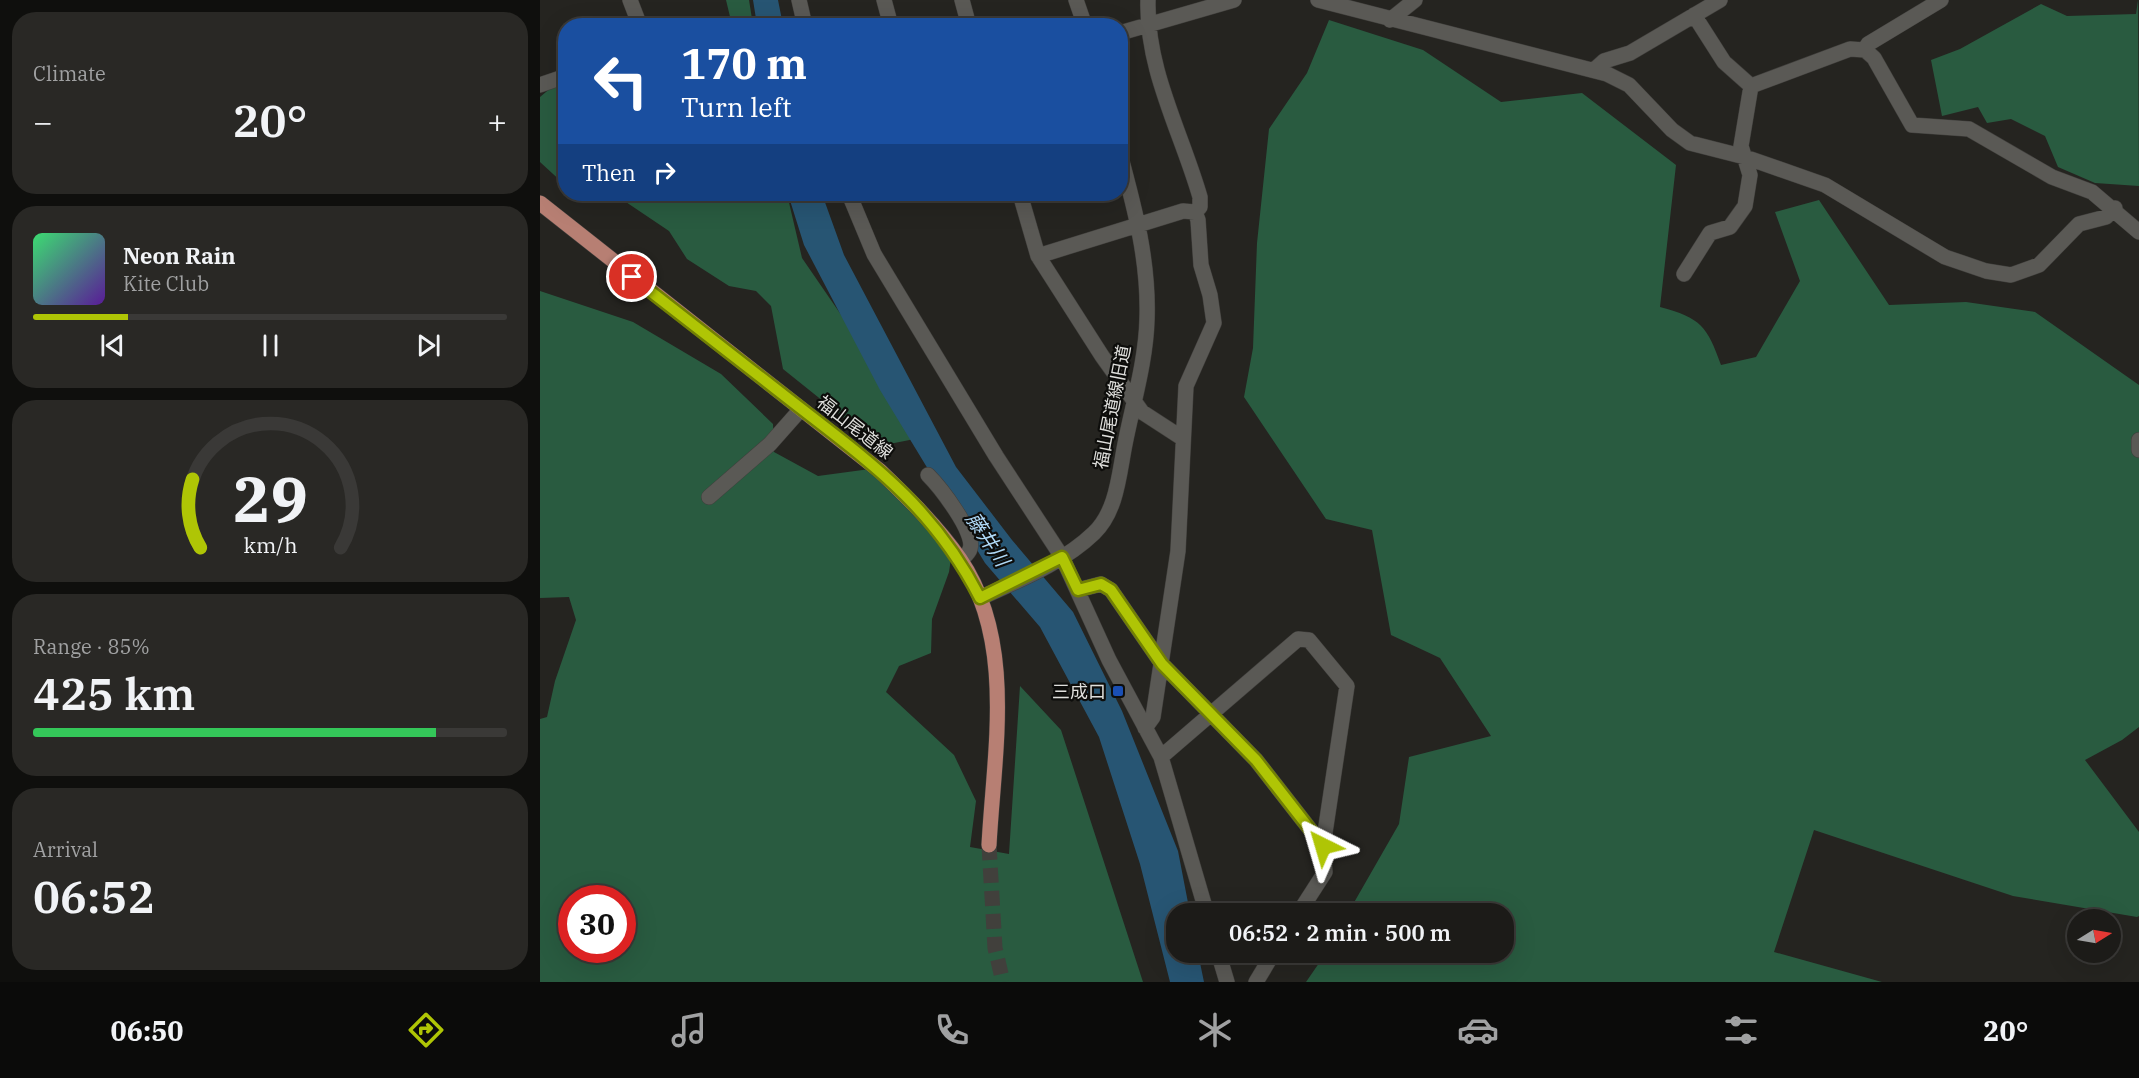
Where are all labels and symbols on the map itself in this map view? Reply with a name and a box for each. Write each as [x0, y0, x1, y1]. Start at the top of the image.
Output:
pin [606, 251, 657, 302]
street label: 福山尾道線旧道 [1089, 343, 1135, 471]
street label: 福山尾道線 [812, 390, 898, 464]
water label: 藤井川 [960, 507, 1017, 573]
place label: 三成口 [1052, 680, 1106, 703]
marker: 三成口 [1111, 684, 1125, 698]
position arrow [1291, 814, 1355, 878]
speed limit sign: 30 [558, 885, 636, 963]
north arrow [2067, 909, 2121, 963]

